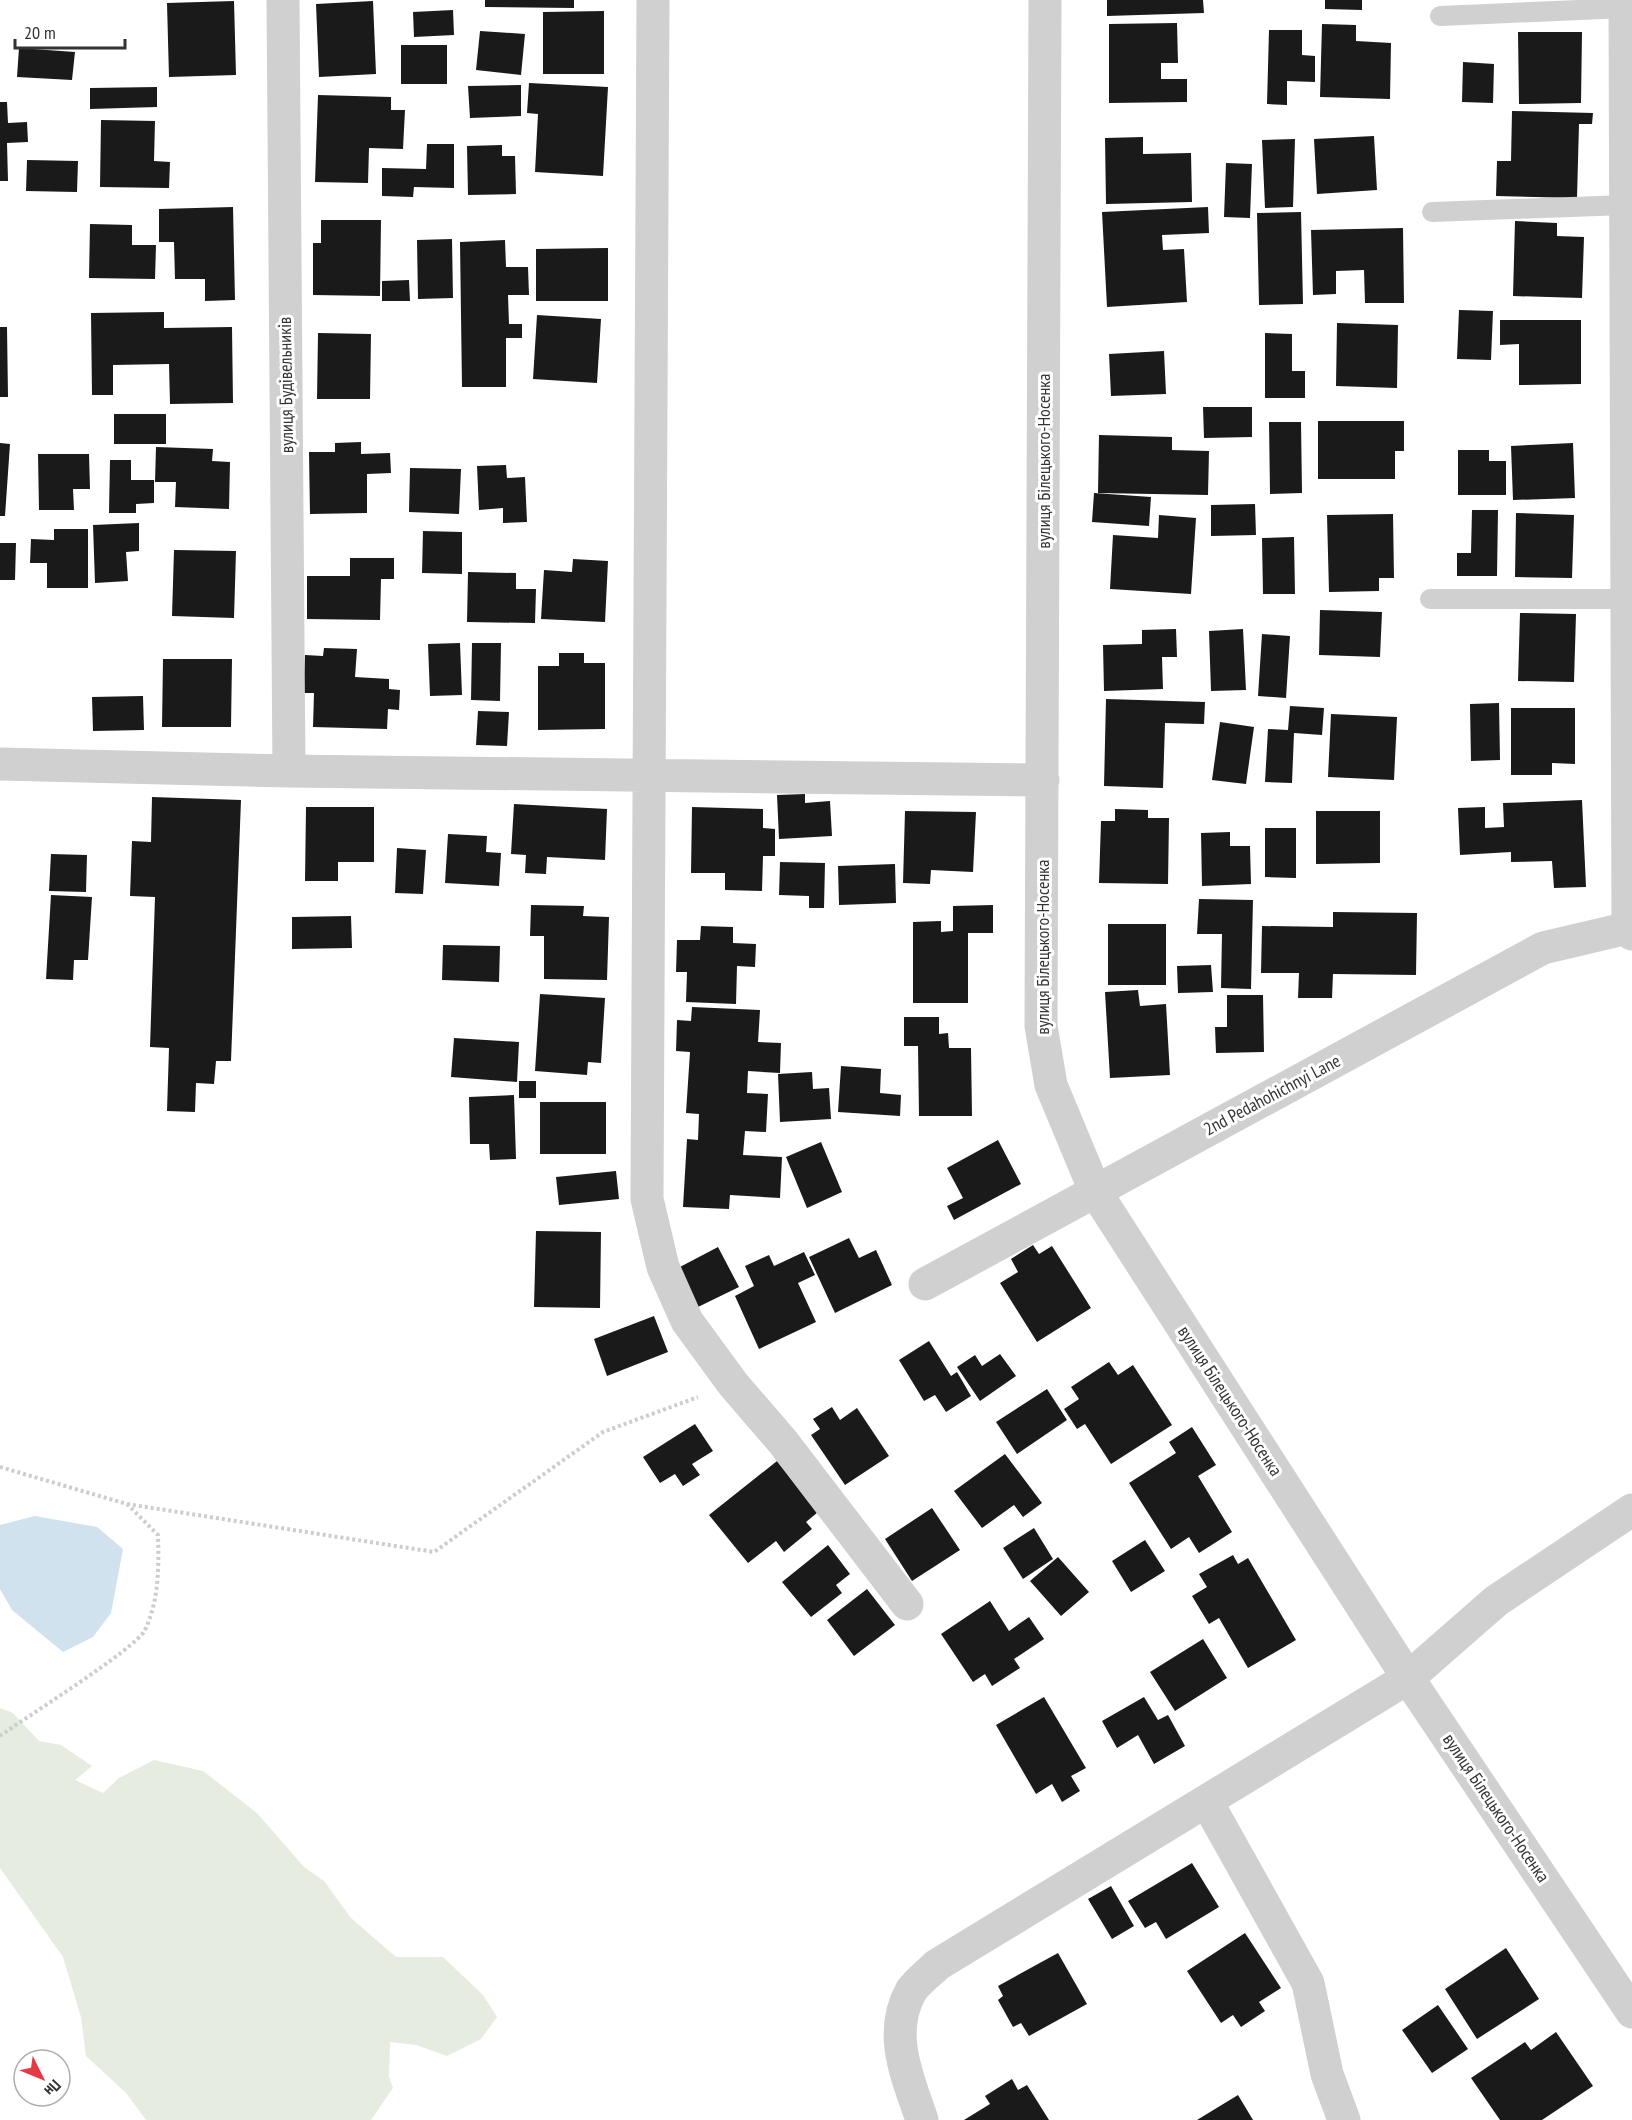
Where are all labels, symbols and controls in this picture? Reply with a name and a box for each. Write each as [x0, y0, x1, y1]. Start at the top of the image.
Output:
scale bar [15, 12, 124, 50]
text: 20 m [24, 21, 56, 44]
street label: вулиця Будівельників [273, 317, 298, 453]
street label: вулиця Білецького-Носенка [1032, 374, 1055, 548]
street label: вулиця Білецького-Носенка [1031, 860, 1054, 1034]
street label: 2nd Pedahohichnyi Lane [1199, 1049, 1344, 1140]
street label: вулиця Білецького-Носенка [1173, 1321, 1288, 1480]
street label: вулиця Білецького-Носенка [1438, 1729, 1555, 1887]
north arrow [12, 2048, 72, 2108]
text: Пн [40, 2076, 66, 2101]

